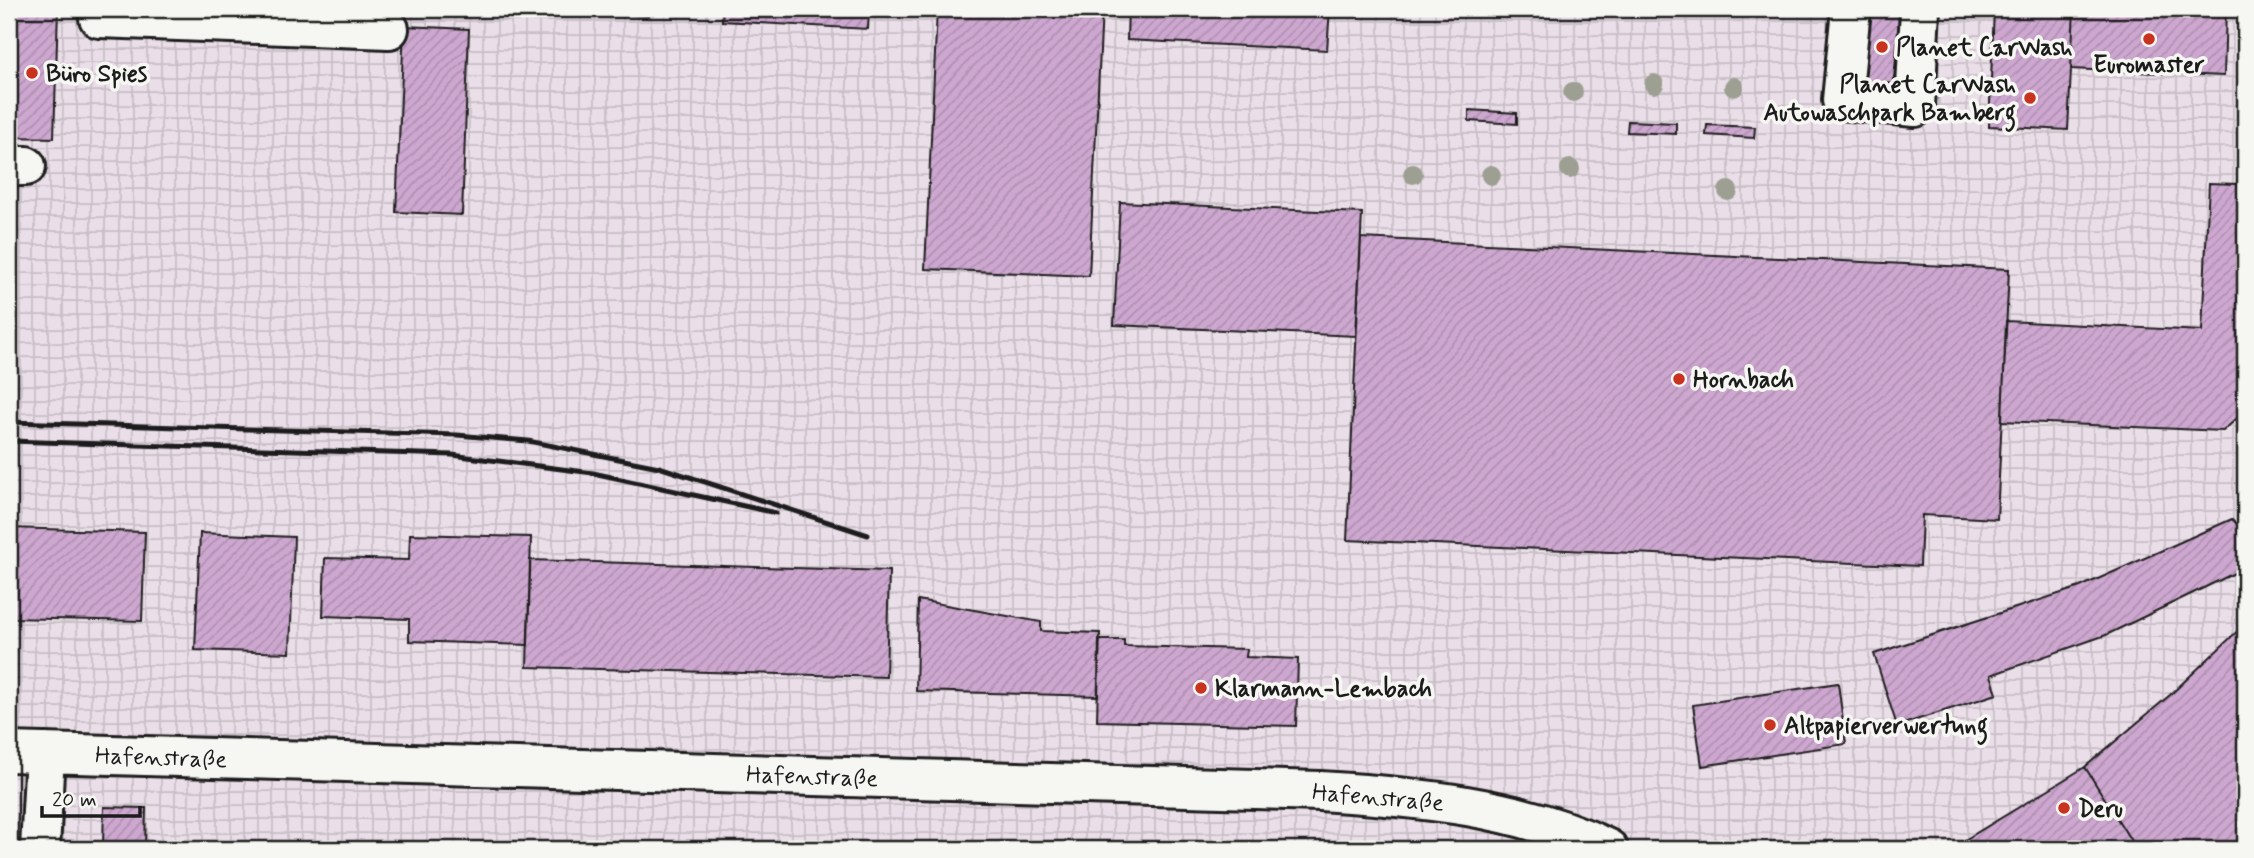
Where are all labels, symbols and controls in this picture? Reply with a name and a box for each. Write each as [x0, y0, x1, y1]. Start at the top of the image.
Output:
marker: Euromaster [2141, 31, 2157, 47]
place label: Planet CarWash [1896, 33, 2073, 64]
marker: Planet CarWash [1874, 39, 1890, 55]
place label: Euromaster [2093, 50, 2205, 81]
place label: Büro Spies [46, 59, 148, 90]
marker: Büro Spies [24, 65, 40, 81]
place label: Planet CarWash Autowaschpark Bamberg [1764, 70, 2016, 132]
marker: Planet CarWash Autowaschpark Bamberg [2022, 90, 2038, 106]
place label: Hornbach [1693, 365, 1794, 396]
marker: Hornbach [1671, 371, 1687, 387]
place label: Klarmann-Lembach [1215, 674, 1432, 705]
marker: Klarmann-Lembach [1193, 680, 1209, 696]
place label: Altpapierverwertung [1784, 711, 1988, 745]
marker: Altpapierverwertung [1762, 717, 1778, 733]
street label: Hafenstraße [94, 741, 228, 776]
street label: Hafenstraße [745, 760, 879, 795]
scale bar [42, 774, 140, 818]
street label: Hafenstraße [1311, 777, 1445, 820]
text: 20 m [52, 786, 97, 814]
place label: Deru [2078, 794, 2123, 825]
marker: Deru [2056, 800, 2072, 816]

